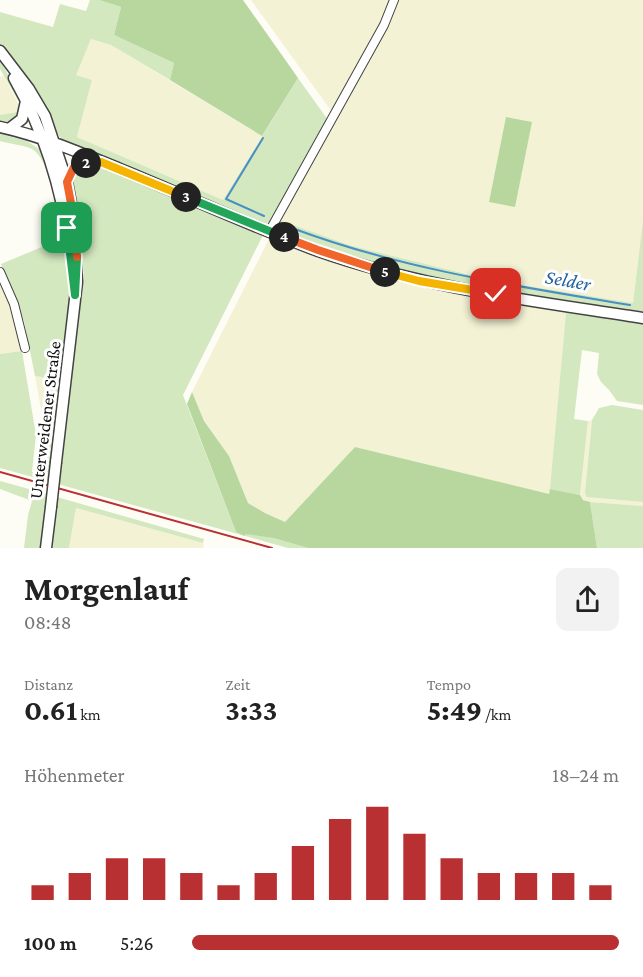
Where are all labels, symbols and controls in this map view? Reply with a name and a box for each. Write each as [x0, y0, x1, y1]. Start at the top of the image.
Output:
pin: 2 [71, 148, 101, 178]
text: 2 [82, 154, 90, 171]
pin: 3 [171, 182, 201, 212]
text: 3 [182, 188, 190, 205]
pin [41, 202, 92, 253]
icon: arrive [50, 211, 83, 244]
pin: 4 [269, 222, 299, 252]
text: 4 [280, 228, 288, 245]
pin: 5 [370, 257, 400, 287]
text: 5 [381, 263, 389, 280]
water label: Selder [544, 265, 593, 295]
pin [470, 268, 521, 319]
icon: check [479, 277, 512, 310]
street label: Unterweidener Straße [25, 340, 65, 500]
button: share [556, 568, 619, 631]
text: Morgenlauf [24, 570, 188, 607]
text: 08:48 [24, 611, 72, 633]
text: Distanz [24, 676, 73, 693]
text: Zeit [225, 676, 250, 693]
text: Tempo [427, 676, 471, 693]
text: 0.61 [24, 693, 77, 726]
text: 3:33 [225, 693, 277, 726]
text: 5:49 [427, 693, 482, 726]
text: km [77, 706, 101, 723]
text: /km [482, 706, 511, 723]
text: Höhenmeter [24, 764, 125, 786]
text: 18–24 m [552, 764, 619, 786]
text: 100 m [24, 932, 77, 954]
text: 5:26 [120, 932, 154, 954]

